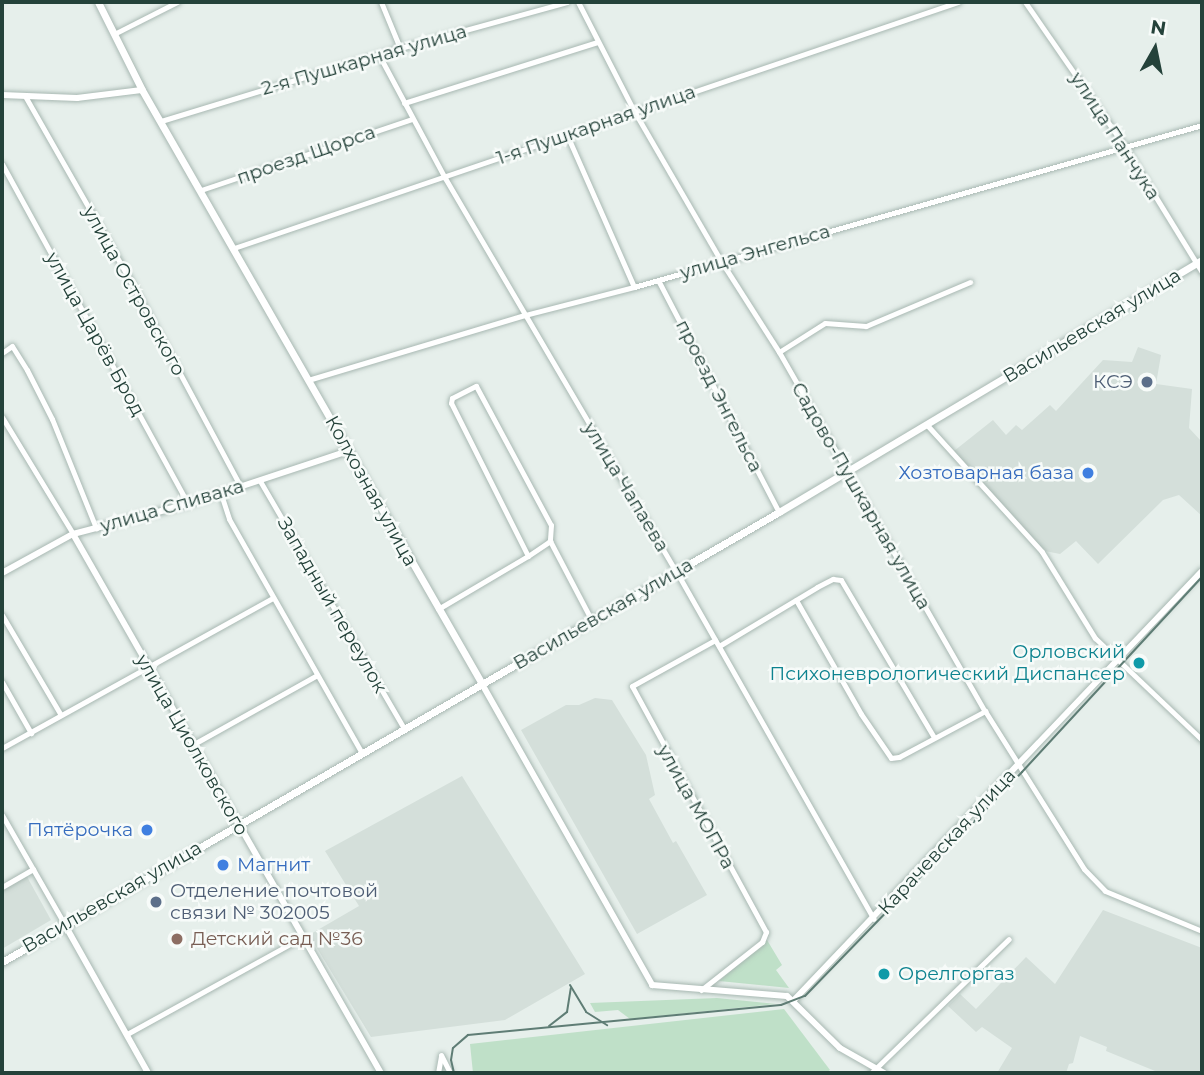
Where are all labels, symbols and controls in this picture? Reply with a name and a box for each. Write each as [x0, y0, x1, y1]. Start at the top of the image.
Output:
north arrow [1120, 14, 1190, 84]
text: N [1149, 15, 1168, 40]
street label: 2-я Пушкарная улица [259, 20, 469, 100]
street label: улица Панчука [1065, 68, 1165, 204]
street label: 1-я Пушкарная улица [494, 80, 698, 170]
street label: проезд Щорса [234, 121, 378, 189]
street label: улица Островского [78, 202, 190, 380]
street label: улица Энгельса [677, 220, 833, 284]
street label: улица Царёв Брод [41, 248, 149, 420]
street label: Васильевская улица [999, 264, 1185, 388]
street label: проезд Энгельса [671, 316, 767, 476]
place label: КСЭ [1093, 371, 1133, 393]
marker: КСЭ [1139, 374, 1155, 390]
street label: Садово-Пушкарная улица [786, 378, 936, 614]
street label: Колхозная улица [320, 412, 422, 570]
street label: улица Чапаева [578, 418, 674, 556]
place label: Хозтоварная база [899, 462, 1074, 484]
marker: Хозтоварная база [1080, 465, 1096, 481]
street label: улица Спивака [98, 475, 246, 537]
street label: Западный переулок [272, 513, 392, 697]
street label: Васильевская улица [509, 553, 697, 675]
place label: Орловский Психоневрологический Диспансер [770, 641, 1125, 685]
street label: улица Циолковского [131, 650, 253, 840]
marker: Орловский Психоневрологический Диспансер [1131, 655, 1147, 671]
street label: улица МОПРа [652, 741, 740, 873]
street label: Карачевская улица [873, 764, 1021, 920]
place label: Пятёрочка [27, 819, 133, 841]
marker: Пятёрочка [139, 822, 155, 838]
street label: Васильевская улица [18, 836, 206, 958]
place label: Магнит [237, 854, 310, 876]
marker: Магнит [215, 857, 231, 873]
place label: Отделение почтовой связи № 302005 [170, 880, 378, 924]
marker: Отделение почтовой связи № 302005 [148, 894, 164, 910]
place label: Детский сад №36 [191, 928, 363, 950]
marker: Детский сад №36 [169, 931, 185, 947]
place label: Орелгоргаз [898, 963, 1015, 985]
marker: Орелгоргаз [876, 966, 892, 982]

